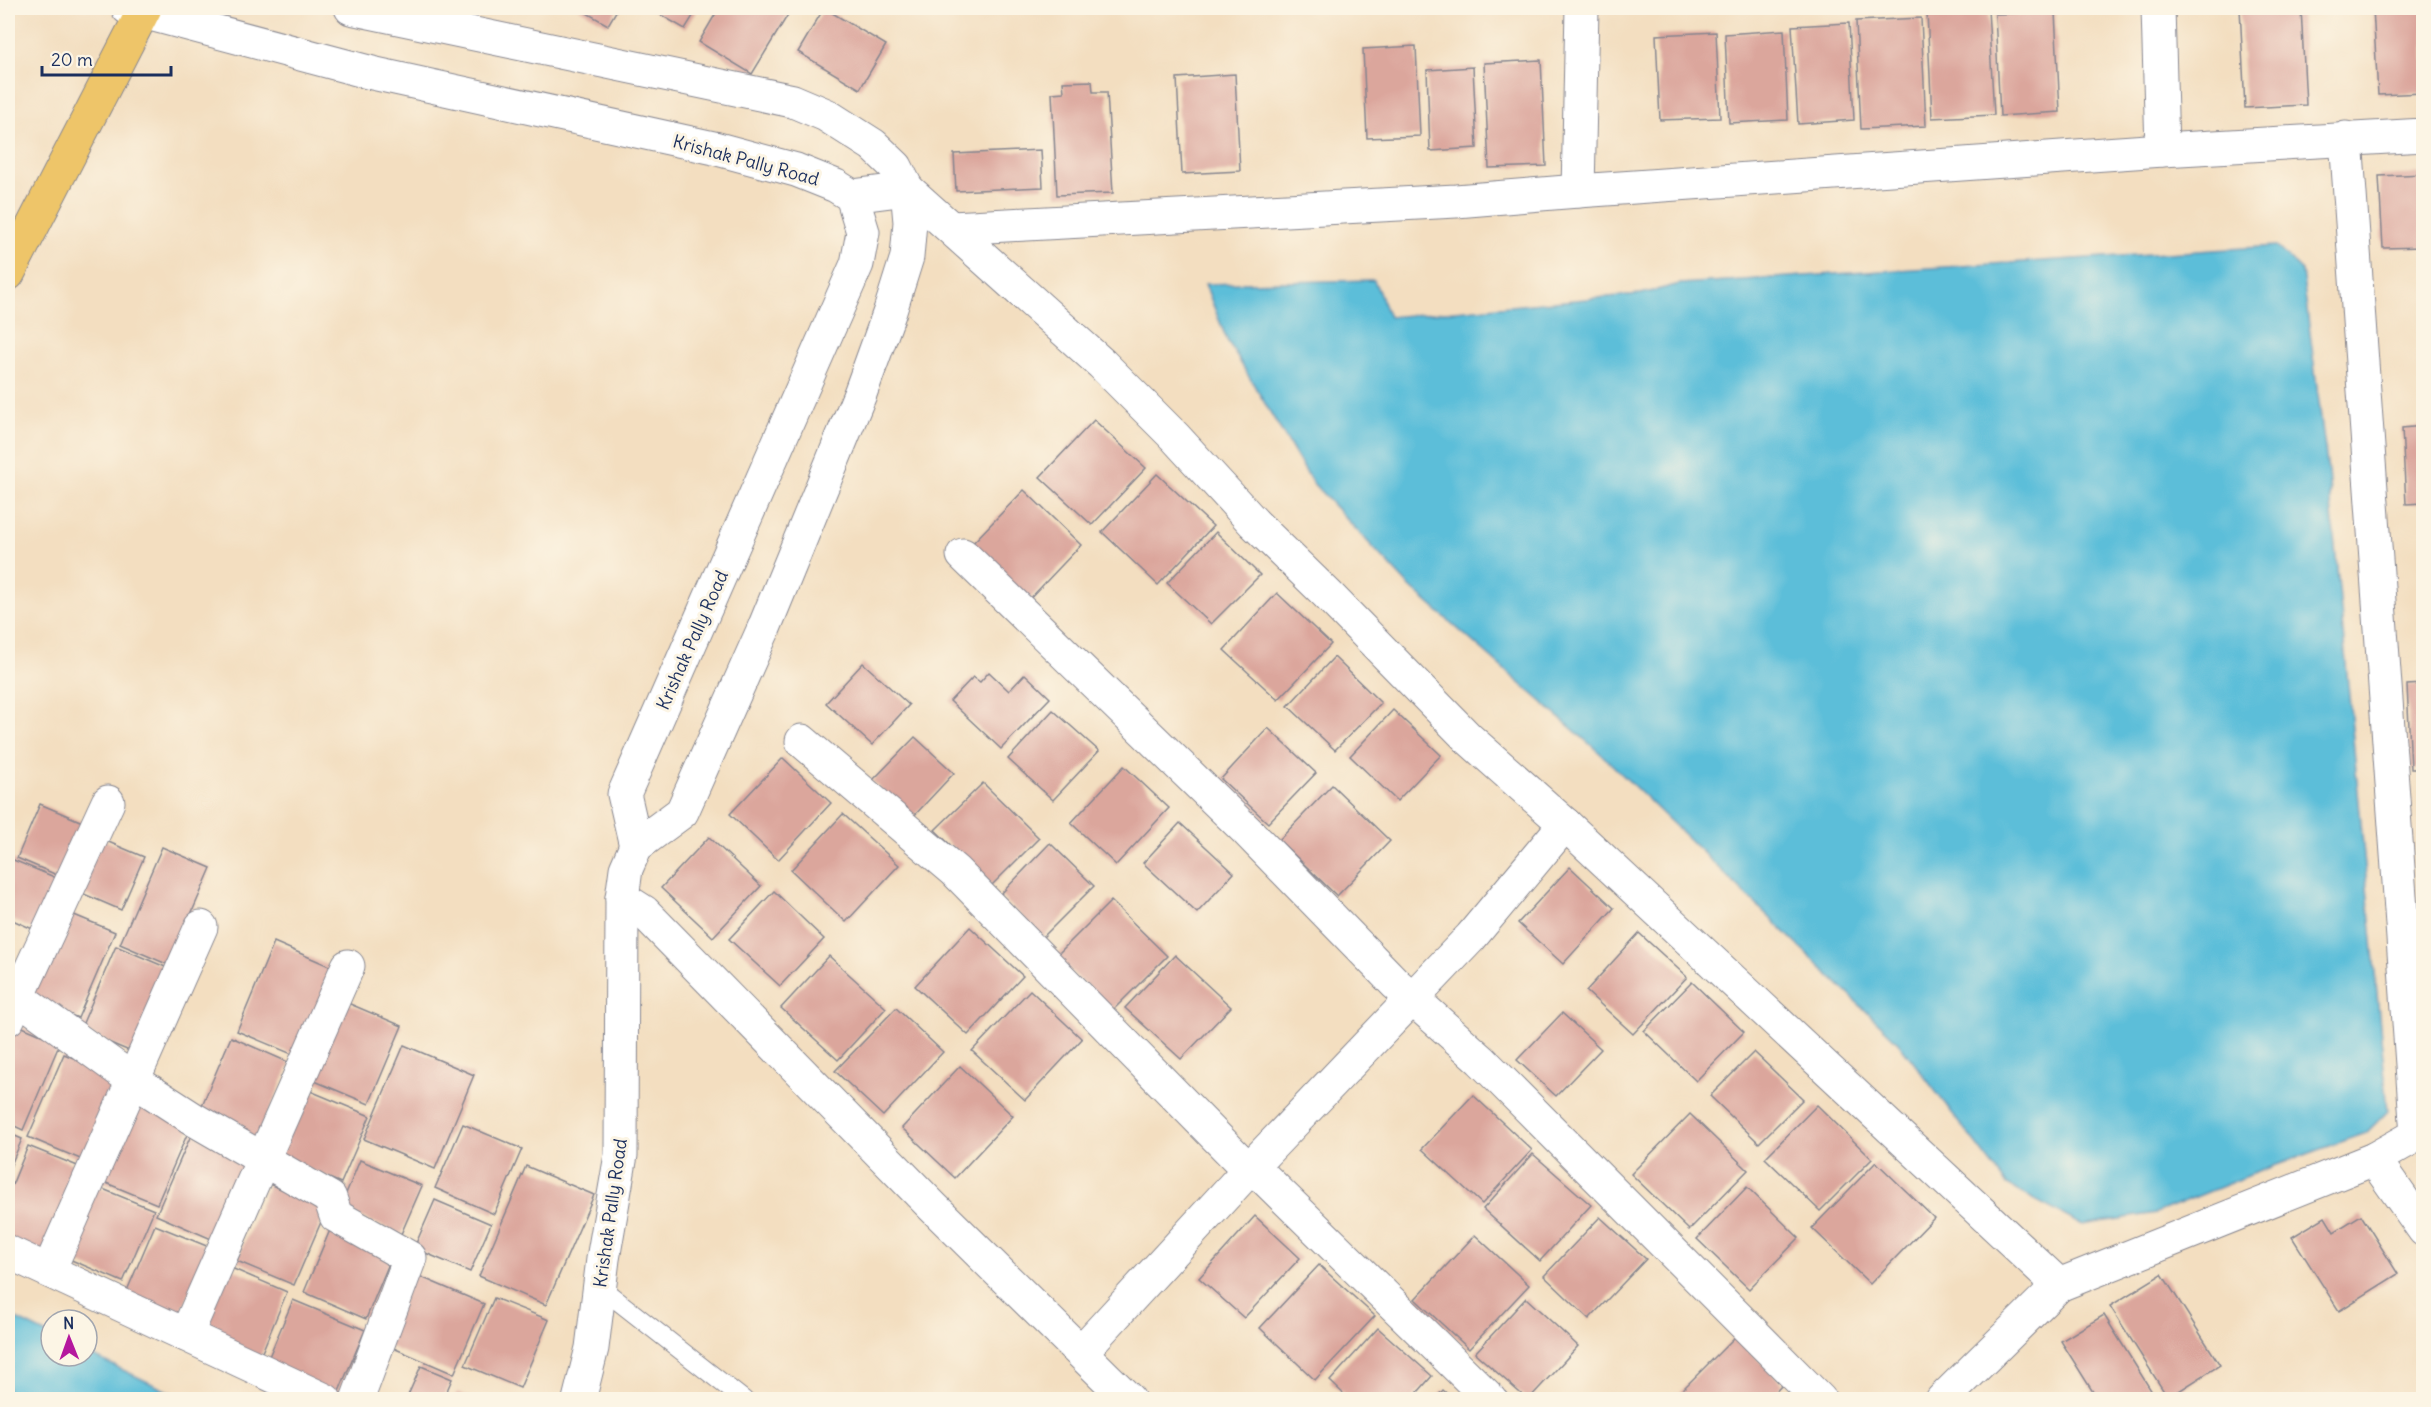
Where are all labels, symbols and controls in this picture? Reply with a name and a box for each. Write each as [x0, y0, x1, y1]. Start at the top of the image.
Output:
scale bar [42, 39, 171, 77]
text: 20 m [51, 48, 93, 71]
street label: Krishak Pally Road [670, 129, 822, 191]
street label: Krishak Pally Road [651, 566, 733, 713]
street label: Krishak Pally Road [588, 1137, 632, 1289]
north arrow [39, 1308, 99, 1368]
text: N [63, 1313, 74, 1333]

